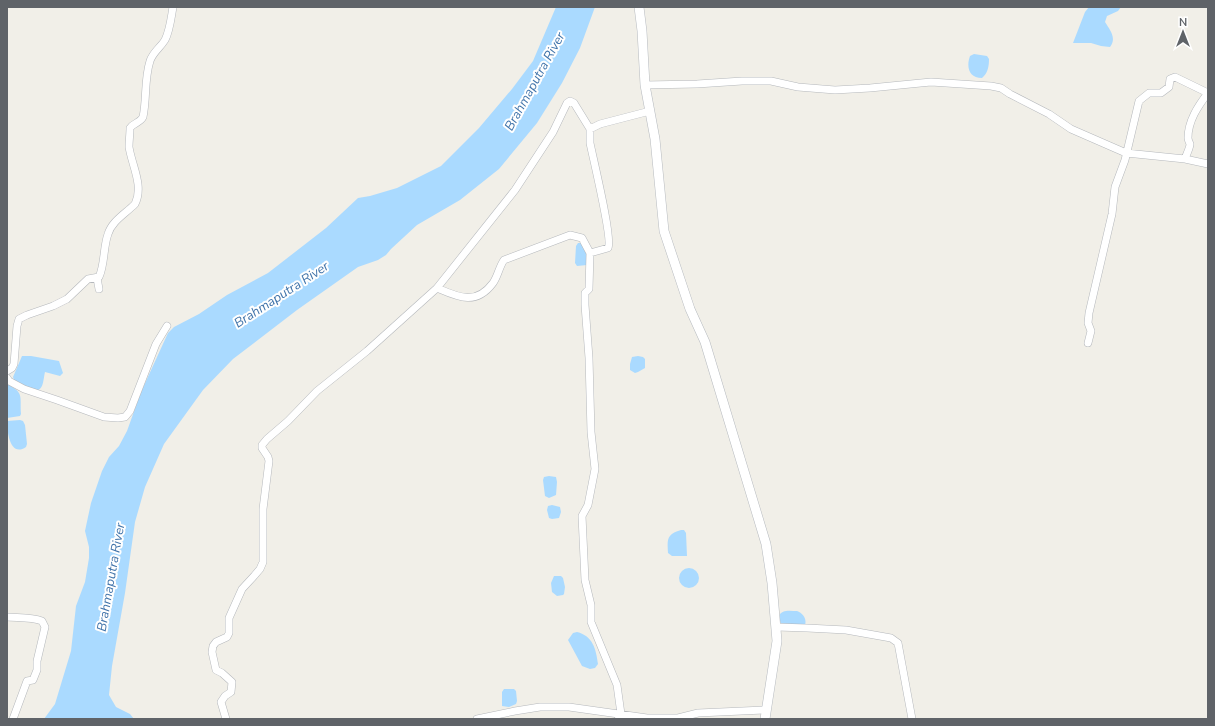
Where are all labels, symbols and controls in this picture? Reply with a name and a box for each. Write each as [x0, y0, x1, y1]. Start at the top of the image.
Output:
north arrow [1163, 12, 1203, 52]
text: N [1179, 15, 1187, 30]
water label: Brahmaputra River [500, 29, 570, 134]
water label: Brahmaputra River [231, 257, 333, 332]
water label: Brahmaputra River [93, 521, 129, 633]

